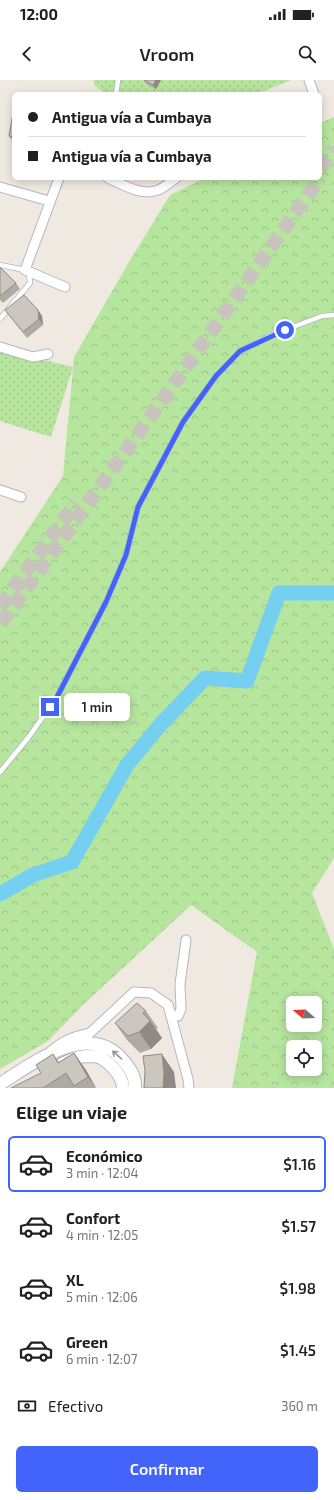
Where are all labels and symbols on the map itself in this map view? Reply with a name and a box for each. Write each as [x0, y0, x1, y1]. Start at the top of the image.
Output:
route start [276, 321, 294, 339]
callout: 1 min [64, 693, 130, 721]
route end [41, 698, 59, 716]
north arrow [286, 996, 322, 1032]
one-way arrow [112, 1051, 123, 1060]

